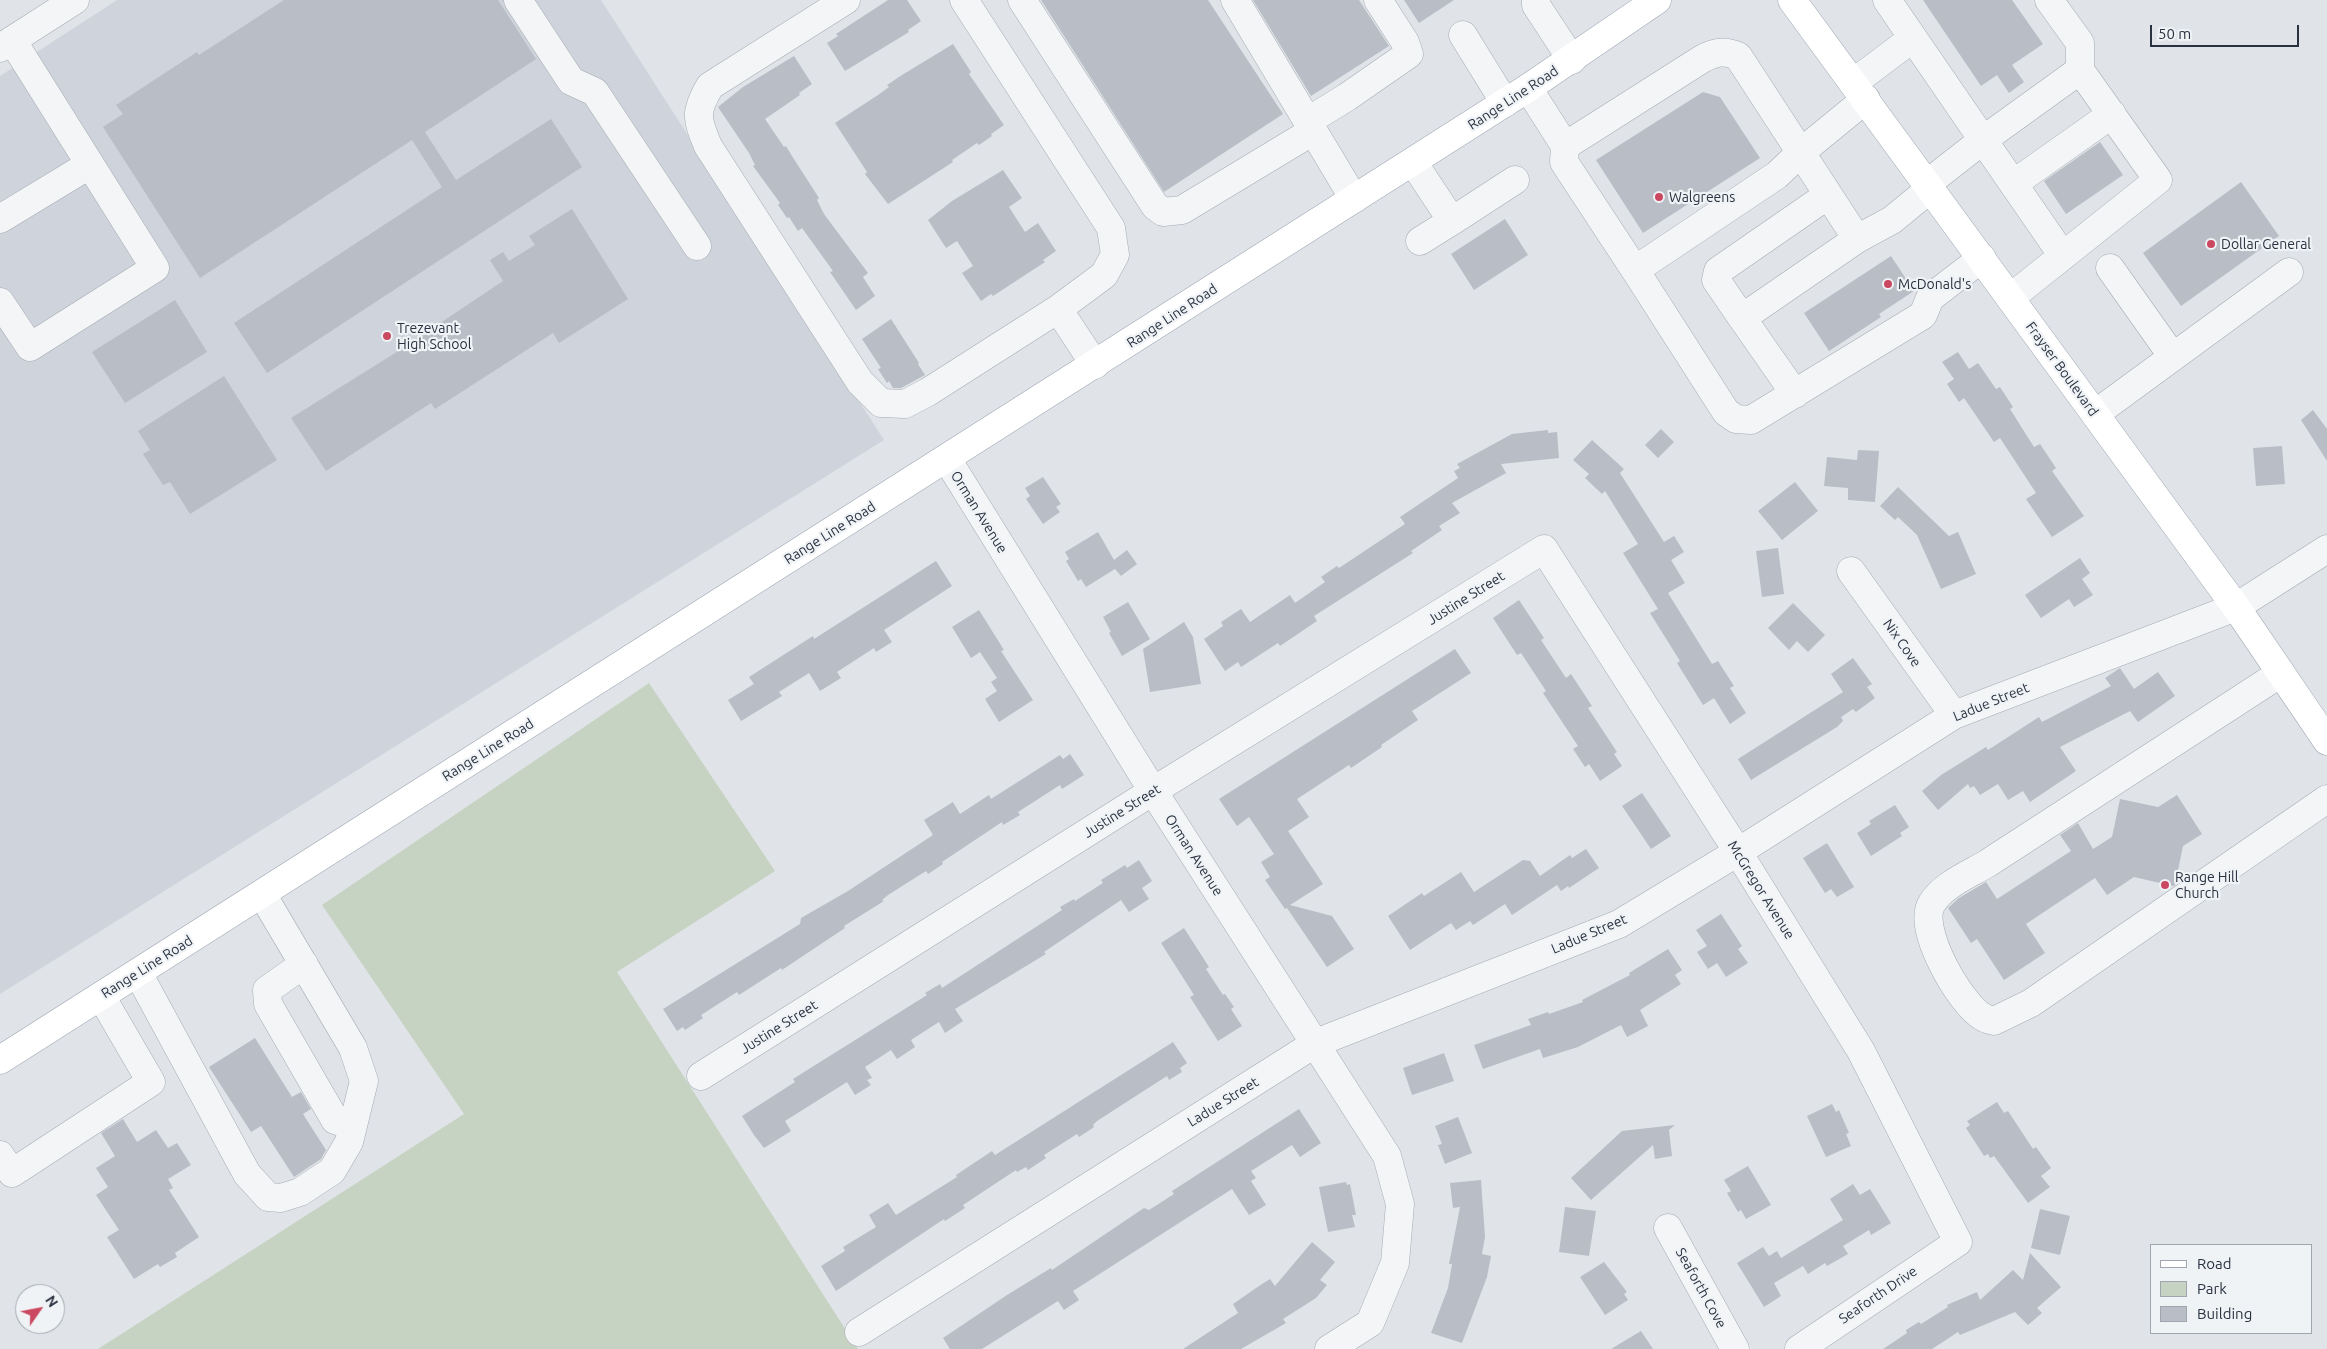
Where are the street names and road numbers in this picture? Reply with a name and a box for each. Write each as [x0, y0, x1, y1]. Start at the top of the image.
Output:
street label: Range Line Road [1465, 62, 1561, 134]
street label: Range Line Road [1124, 280, 1220, 352]
street label: Frayser Boulevard [2022, 319, 2102, 419]
street label: Orman Avenue [947, 468, 1011, 556]
street label: Range Line Road [781, 498, 879, 568]
street label: Justine Street [1424, 568, 1508, 628]
street label: Nix Cove [1879, 616, 1925, 670]
street label: Ladue Street [1951, 679, 2031, 725]
street label: Range Line Road [439, 715, 537, 785]
street label: Justine Street [1080, 781, 1164, 841]
street label: Orman Avenue [1161, 811, 1227, 899]
street label: McGregor Avenue [1724, 838, 1798, 942]
street label: Ladue Street [1549, 911, 1629, 957]
street label: Range Line Road [98, 932, 196, 1002]
street label: Justine Street [737, 997, 821, 1057]
street label: Ladue Street [1184, 1074, 1262, 1130]
street label: Seaforth Cove [1672, 1245, 1730, 1331]
street label: Seaforth Drive [1836, 1263, 1920, 1327]

